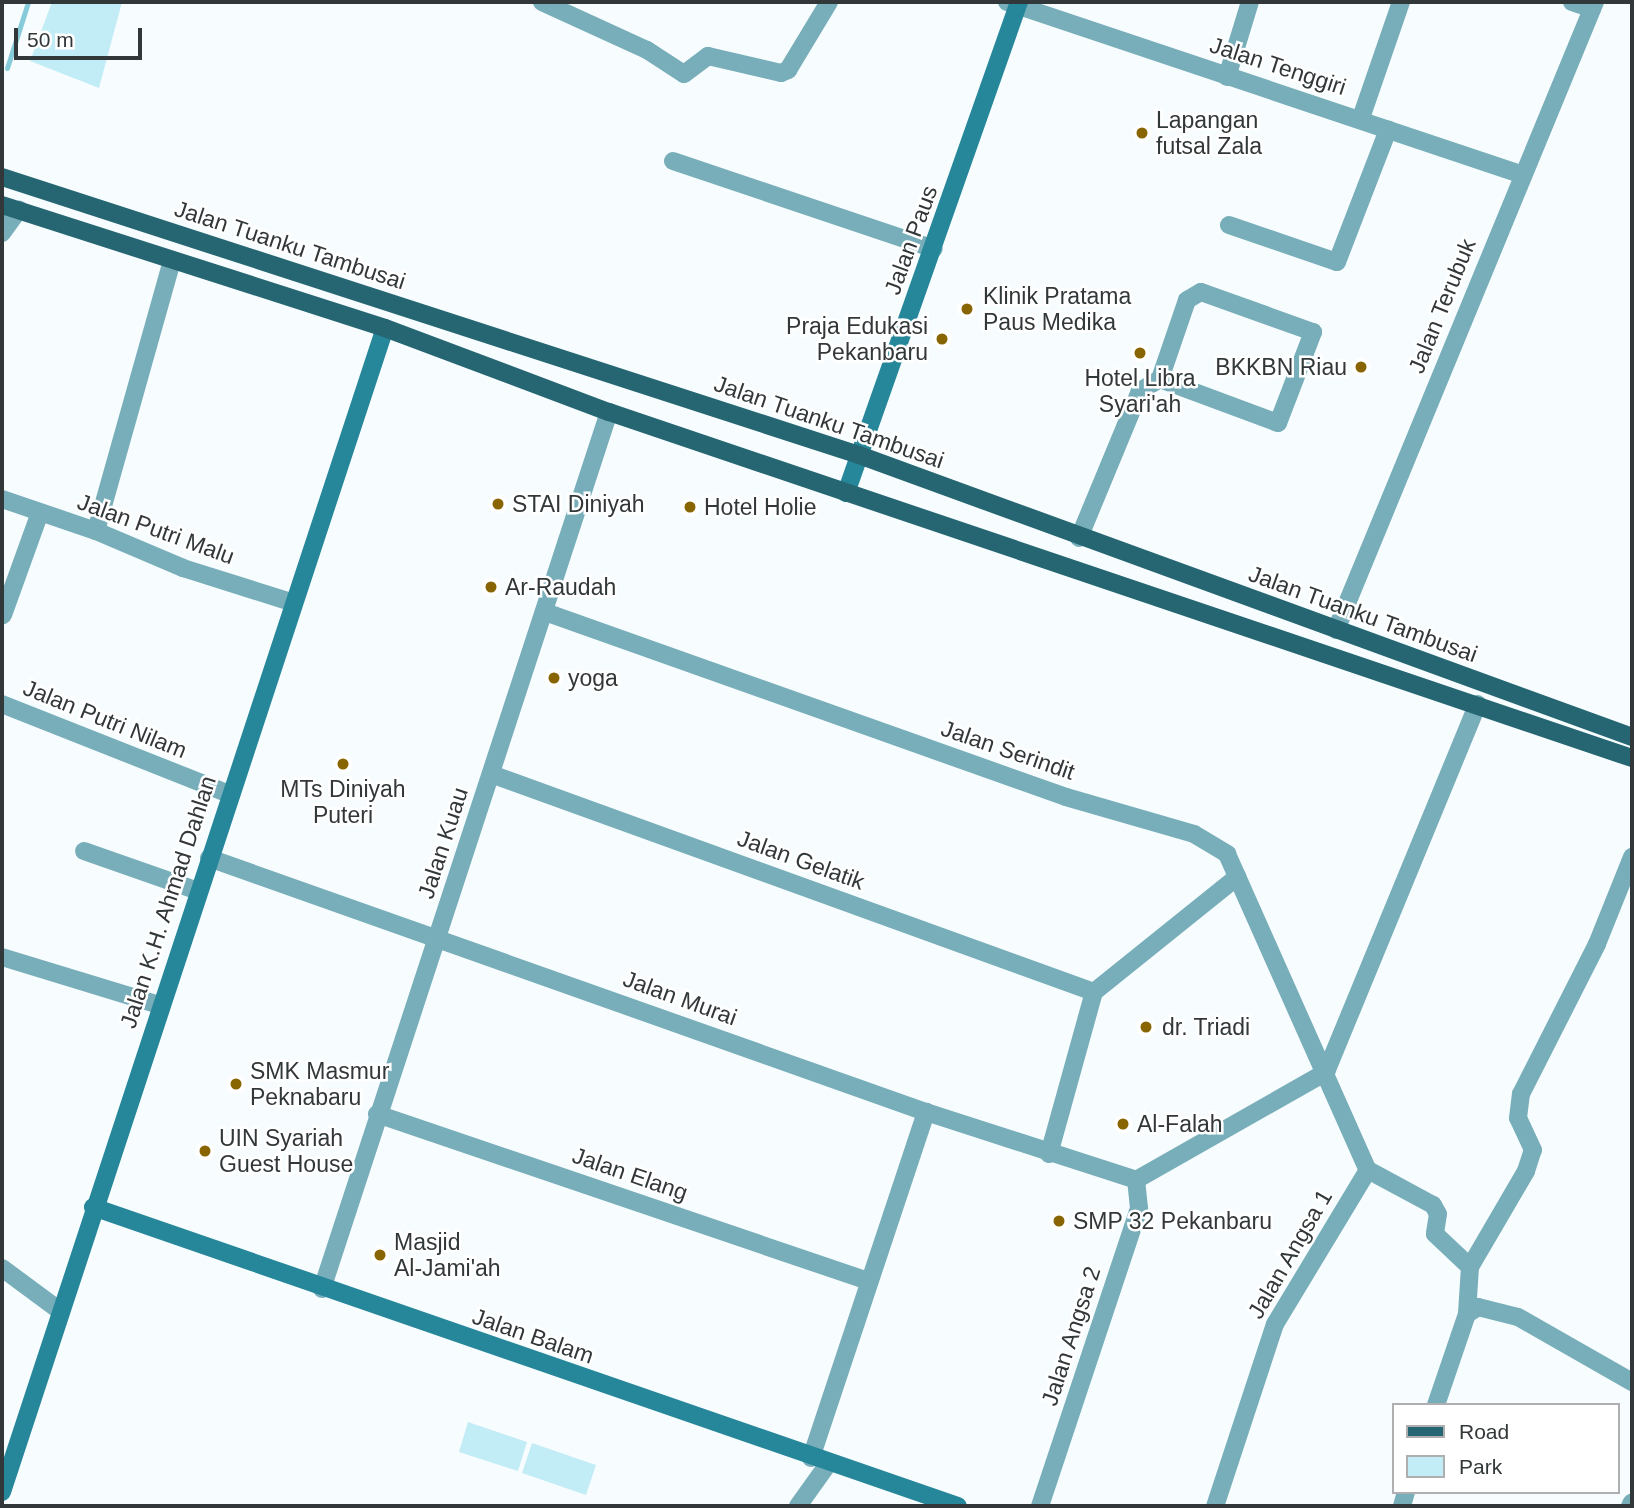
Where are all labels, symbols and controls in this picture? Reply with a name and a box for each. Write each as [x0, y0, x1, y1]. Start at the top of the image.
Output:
scale bar [18, 14, 145, 58]
text: 50 m [27, 28, 74, 51]
street label: Jalan Tenggiri [1206, 31, 1350, 101]
place label: Lapangan futsal Zala [1156, 106, 1262, 160]
marker: Lapangan futsal Zala [1134, 125, 1150, 141]
street label: Jalan Paus [879, 182, 943, 298]
street label: Jalan Tuanku Tambusai [171, 194, 409, 296]
street label: Jalan Terubuk [1402, 234, 1482, 378]
place label: Klinik Pratama Paus Medika [983, 282, 1131, 336]
marker: Klinik Pratama Paus Medika [957, 299, 977, 319]
place label: Praja Edukasi Pekanbaru [786, 312, 928, 366]
marker: Praja Edukasi Pekanbaru [934, 331, 950, 347]
marker: Hotel Libra Syari'ah [1132, 345, 1148, 361]
place label: BKKBN Riau [1215, 353, 1347, 381]
marker: BKKBN Riau [1353, 359, 1369, 375]
place label: Hotel Libra Syari'ah [1084, 364, 1196, 418]
street label: Jalan Tuanku Tambusai [710, 370, 948, 474]
street label: Jalan Putri Malu [74, 488, 238, 570]
place label: STAI Diniyah [512, 490, 645, 518]
place label: Hotel Holie [704, 493, 816, 521]
marker: STAI Diniyah [490, 496, 506, 512]
marker: Hotel Holie [682, 499, 698, 515]
street label: Jalan Tuanku Tambusai [1245, 560, 1481, 668]
place label: Ar-Raudah [505, 573, 616, 601]
marker: Ar-Raudah [483, 579, 499, 595]
place label: yoga [568, 664, 618, 692]
marker: yoga [546, 670, 562, 686]
street label: Jalan Putri Nilam [19, 674, 191, 764]
street label: Jalan Serindit [938, 714, 1078, 786]
marker: MTs Diniyah Puteri [335, 756, 351, 772]
street label: Jalan K.H. Ahmad Dahlan [114, 772, 222, 1032]
place label: MTs Diniyah Puteri [280, 775, 406, 829]
street label: Jalan Kuau [412, 784, 474, 902]
street label: Jalan Gelatik [734, 824, 868, 896]
street label: Jalan Murai [619, 965, 741, 1031]
place label: dr. Triadi [1162, 1013, 1251, 1041]
marker: dr. Triadi [1136, 1017, 1156, 1037]
place label: SMK Masmur Peknabaru [250, 1057, 389, 1111]
marker: SMK Masmur Peknabaru [228, 1076, 244, 1092]
place label: Al-Falah [1137, 1110, 1223, 1138]
marker: Al-Falah [1115, 1116, 1131, 1132]
place label: UIN Syariah Guest House [219, 1124, 353, 1178]
street label: Jalan Elang [569, 1141, 691, 1207]
marker: UIN Syariah Guest House [197, 1143, 213, 1159]
street label: Jalan Angsa 1 [1242, 1184, 1338, 1324]
place label: SMP 32 Pekanbaru [1073, 1207, 1272, 1235]
marker: SMP 32 Pekanbaru [1051, 1213, 1067, 1229]
place label: Masjid Al-Jami'ah [394, 1228, 501, 1282]
marker: Masjid Al-Jami'ah [372, 1247, 388, 1263]
street label: Jalan Angsa 2 [1035, 1262, 1107, 1410]
street label: Jalan Balam [469, 1302, 597, 1370]
legend [1392, 1403, 1620, 1494]
text: Road [1459, 1420, 1509, 1443]
text: Park [1459, 1455, 1502, 1478]

